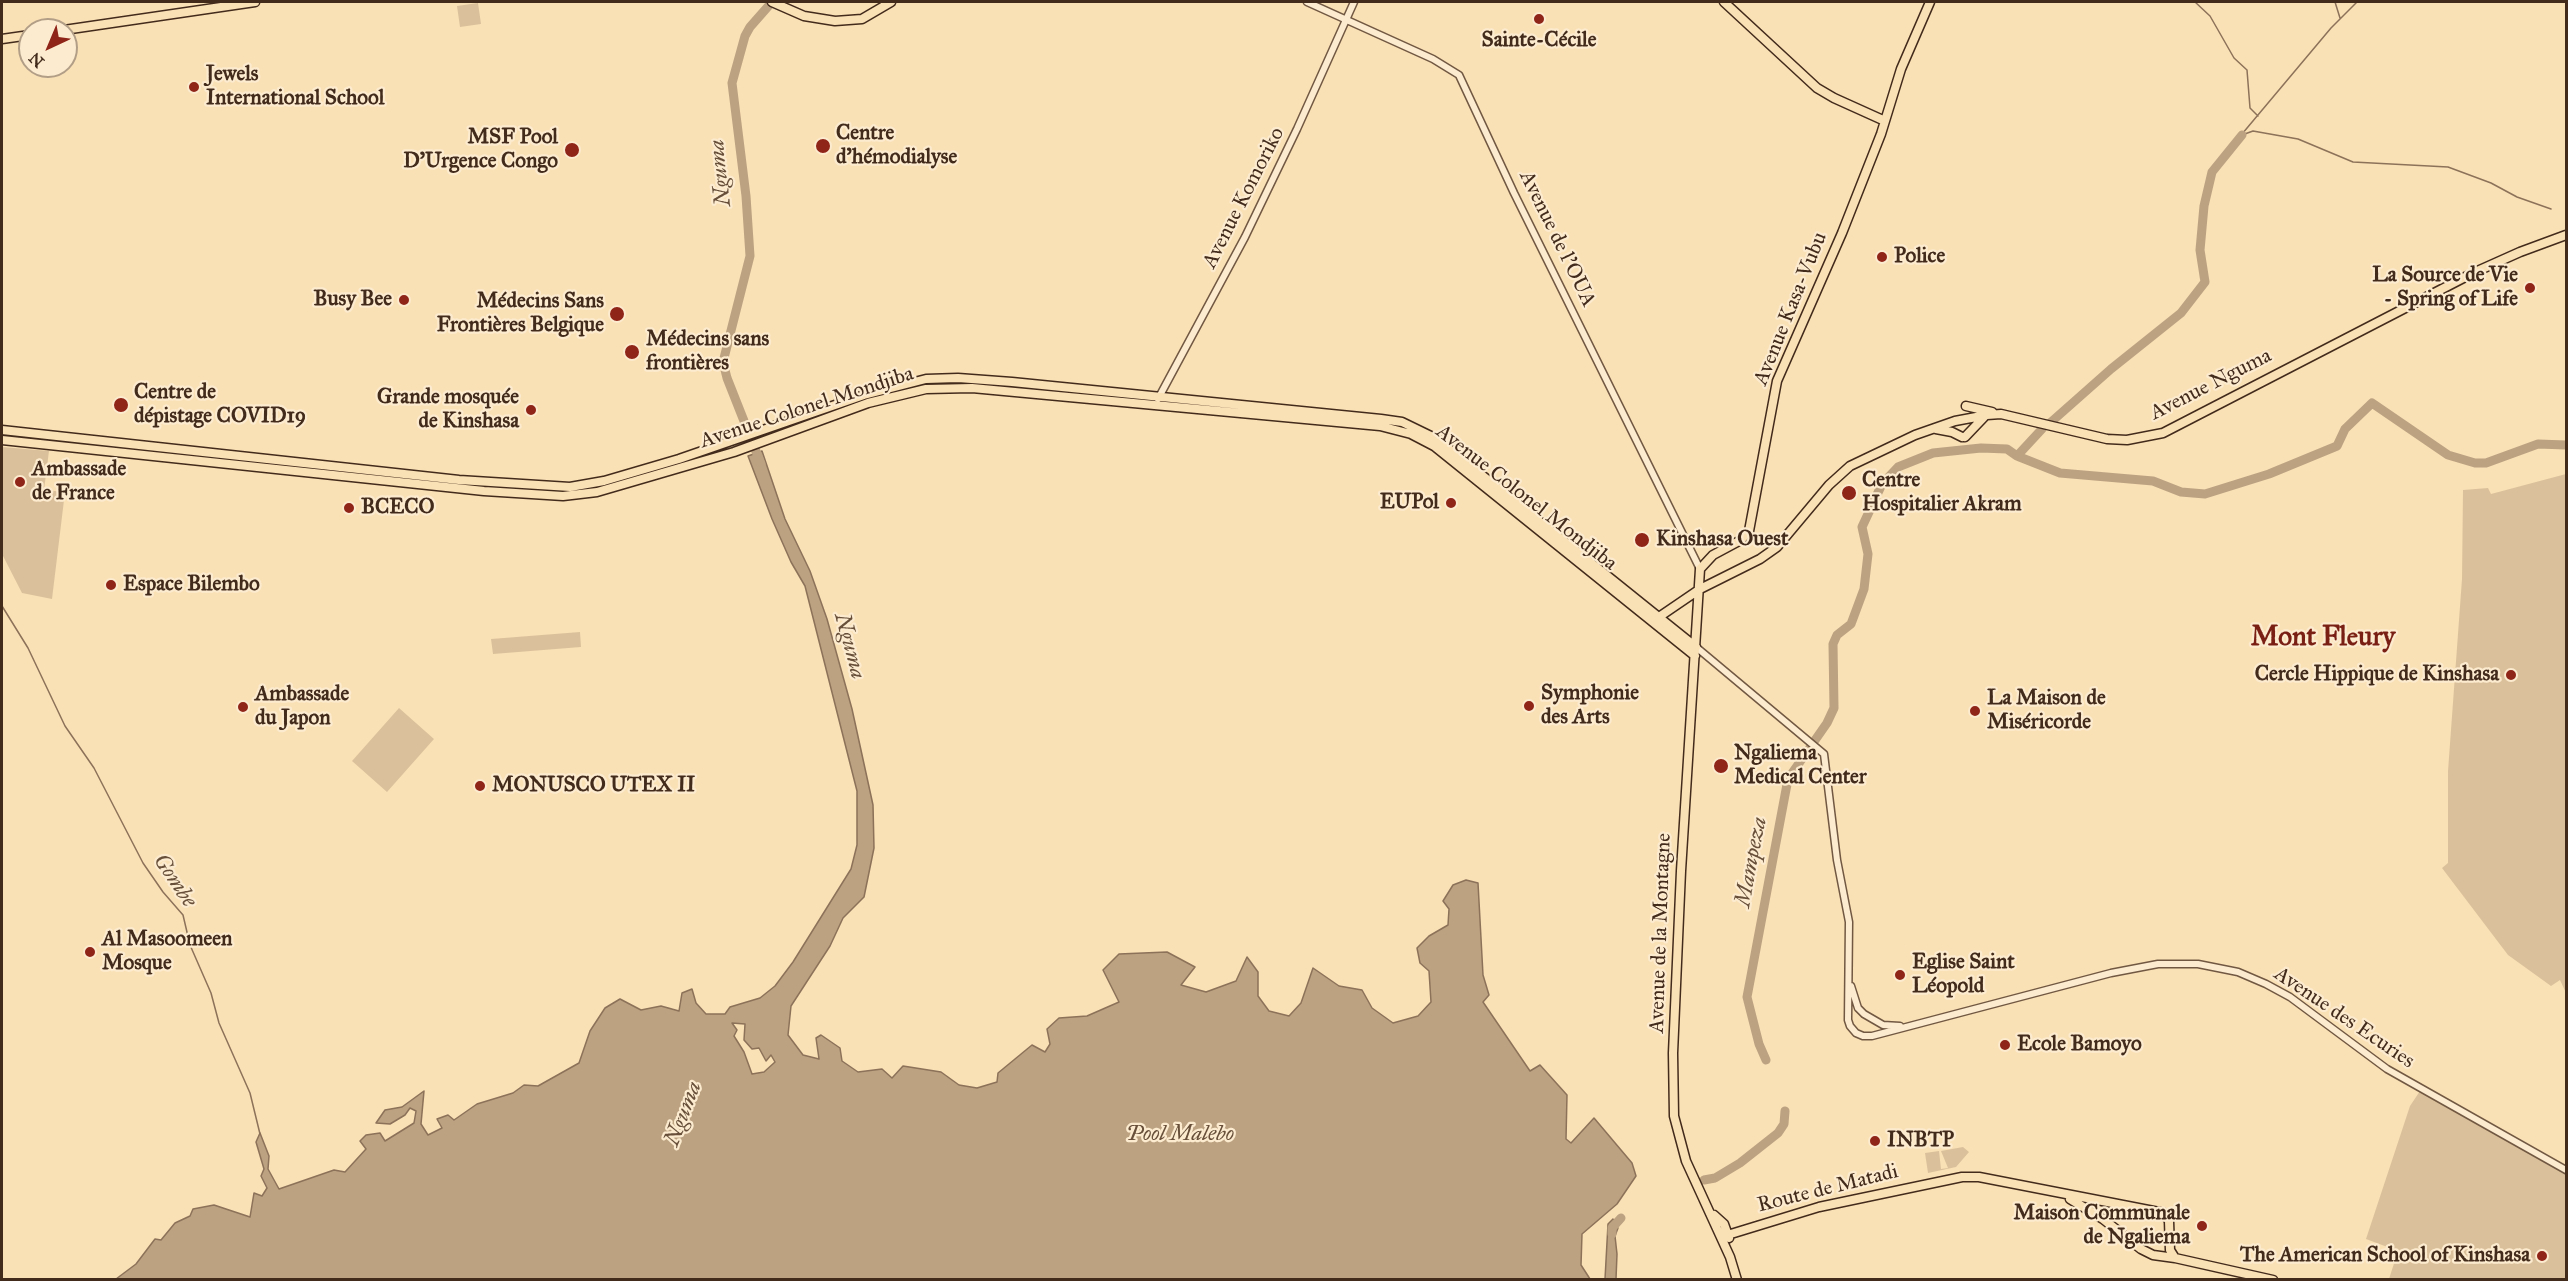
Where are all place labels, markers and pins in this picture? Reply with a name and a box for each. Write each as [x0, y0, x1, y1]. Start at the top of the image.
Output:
marker: Sainte-Cécile [1532, 12, 1546, 26]
place label: Sainte-Cécile [1482, 28, 1596, 54]
place label: Jewels International School [206, 62, 384, 112]
marker: Jewels International School [187, 80, 201, 94]
place label: Centre d'hémodialyse [836, 121, 957, 171]
place label: MSF Pool D'Urgence Congo [403, 125, 558, 175]
marker: Centre d'hémodialyse [814, 137, 832, 155]
marker: MSF Pool D'Urgence Congo [563, 141, 581, 159]
place label: Police [1894, 244, 1945, 270]
marker: Police [1875, 250, 1889, 264]
place label: La Source de Vie - Spring of Life [2372, 263, 2518, 313]
marker: La Source de Vie - Spring of Life [2523, 281, 2537, 295]
place label: Busy Bee [314, 287, 392, 313]
place label: Médecins Sans Frontières Belgique [437, 289, 604, 339]
marker: Busy Bee [397, 293, 411, 307]
marker: Médecins Sans Frontières Belgique [608, 305, 626, 323]
place label: Médecins sans frontières [646, 327, 769, 377]
marker: Médecins sans frontières [623, 343, 641, 361]
place label: Centre de dépistage COVID19 [134, 380, 306, 430]
place label: Grande mosquée de Kinshasa [377, 385, 519, 435]
marker: Centre de dépistage COVID19 [112, 396, 130, 414]
marker: Grande mosquée de Kinshasa [524, 403, 538, 417]
place label: Ambassade de France [32, 457, 126, 507]
place label: Centre Hospitalier Akram [1862, 468, 2022, 518]
marker: Ambassade de France [13, 475, 27, 489]
marker: Centre Hospitalier Akram [1840, 484, 1858, 502]
place label: EUPol [1380, 490, 1439, 516]
place label: BCECO [361, 495, 435, 521]
marker: EUPol [1444, 496, 1458, 510]
marker: BCECO [342, 501, 356, 515]
place label: Kinshasa Ouest [1656, 527, 1788, 553]
marker: Kinshasa Ouest [1633, 531, 1651, 549]
place label: Espace Bilembo [123, 572, 260, 598]
marker: Espace Bilembo [104, 578, 118, 592]
place label: Cercle Hippique de Kinshasa [2255, 662, 2499, 688]
marker: Cercle Hippique de Kinshasa [2504, 668, 2518, 682]
place label: Symphonie des Arts [1541, 681, 1639, 731]
place label: Ambassade du Japon [255, 682, 349, 732]
place label: La Maison de Miséricorde [1987, 686, 2106, 736]
marker: Symphonie des Arts [1522, 699, 1536, 713]
marker: Ambassade du Japon [236, 700, 250, 714]
marker: La Maison de Miséricorde [1968, 704, 1982, 718]
place label: Ngaliema Medical Center [1734, 741, 1867, 791]
marker: Ngaliema Medical Center [1712, 757, 1730, 775]
place label: MONUSCO UTEX II [492, 773, 695, 799]
marker: MONUSCO UTEX II [473, 779, 487, 793]
place label: Al Masoomeen Mosque [102, 927, 232, 977]
marker: Al Masoomeen Mosque [83, 945, 97, 959]
place label: Eglise Saint Léopold [1912, 950, 2015, 1000]
marker: Eglise Saint Léopold [1893, 968, 1907, 982]
place label: Ecole Bamoyo [2017, 1032, 2142, 1058]
marker: Ecole Bamoyo [1998, 1038, 2012, 1052]
place label: INBTP [1887, 1128, 1954, 1154]
marker: INBTP [1868, 1134, 1882, 1148]
place label: Maison Communale de Ngaliema [2013, 1201, 2190, 1251]
marker: Maison Communale de Ngaliema [2195, 1219, 2209, 1233]
place label: The American School of Kinshasa [2240, 1243, 2530, 1269]
marker: The American School of Kinshasa [2535, 1249, 2549, 1263]

